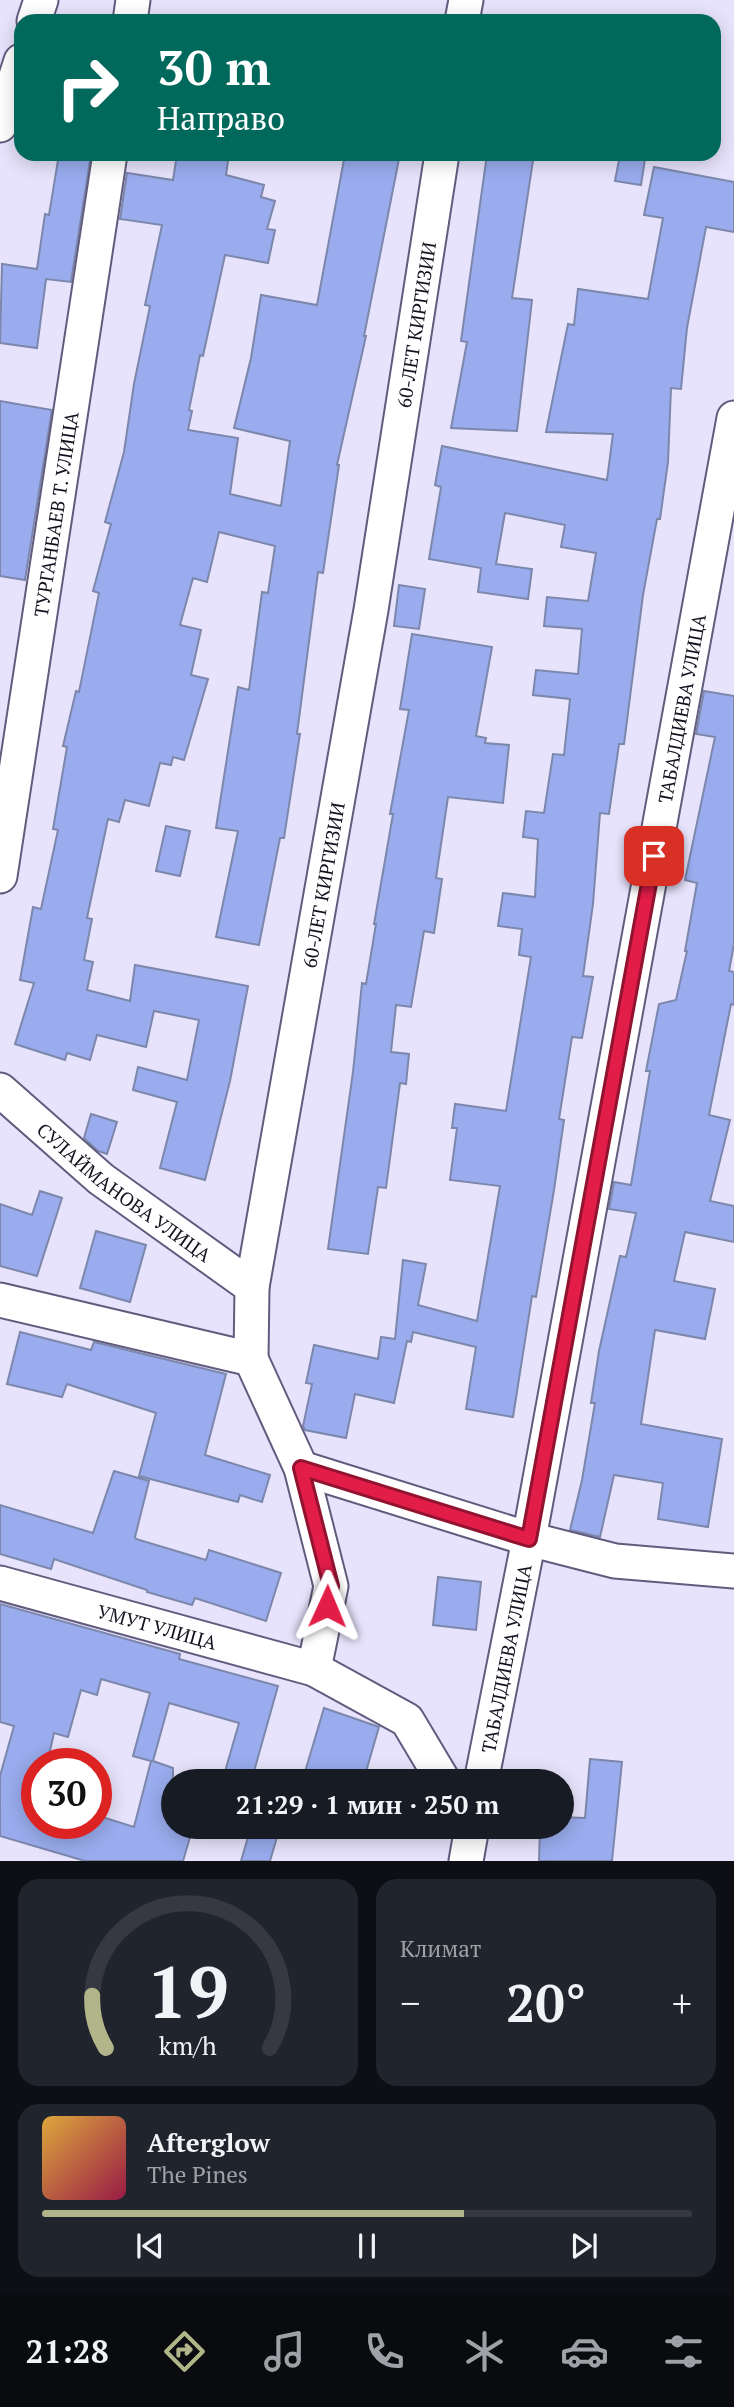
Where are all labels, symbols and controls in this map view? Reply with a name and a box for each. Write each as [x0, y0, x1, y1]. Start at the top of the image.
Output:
text: 30 m [157, 34, 271, 99]
icon: right [42, 42, 133, 133]
text: Направо [157, 97, 285, 139]
street label: 60-ЛЕТ КИРГИЗИИ [390, 240, 441, 409]
street label: ТУРГАНБАЕВ Т. УЛИЦА [27, 410, 83, 619]
street label: ТАБАЛДИЕВА УЛИЦА [651, 612, 710, 805]
street label: 60-ЛЕТ КИРГИЗИИ [296, 800, 349, 970]
pin [624, 826, 684, 886]
icon: arrive [635, 837, 673, 875]
street label: СУЛАЙМАНОВА УЛИЦА [32, 1116, 217, 1267]
street label: ТАБАЛДИЕВА УЛИЦА [475, 1562, 536, 1755]
position arrow [290, 1569, 364, 1643]
street label: УМУТ УЛИЦА [95, 1598, 220, 1654]
speed limit sign: 30 [21, 1748, 112, 1839]
text: 21:29 · 1 мин · 250 m [236, 1787, 499, 1821]
text: Климат [400, 1933, 481, 1964]
text: 19 [147, 1943, 229, 2040]
text: 20° [506, 1968, 586, 2037]
text: − [400, 1978, 420, 2028]
text: + [672, 1978, 692, 2028]
text: km/h [159, 2029, 217, 2062]
text: Afterglow [147, 2125, 270, 2159]
text: The Pines [147, 2159, 248, 2190]
icon: previous [131, 2227, 169, 2265]
icon: pause [348, 2227, 386, 2265]
icon: next [565, 2227, 603, 2265]
icon: directions [160, 2327, 209, 2376]
icon: music [260, 2327, 309, 2376]
icon: phone [360, 2327, 409, 2376]
icon: climate [460, 2327, 509, 2376]
icon: car [560, 2327, 609, 2376]
icon: filters [659, 2327, 708, 2376]
text: 21:28 [25, 2330, 109, 2372]

